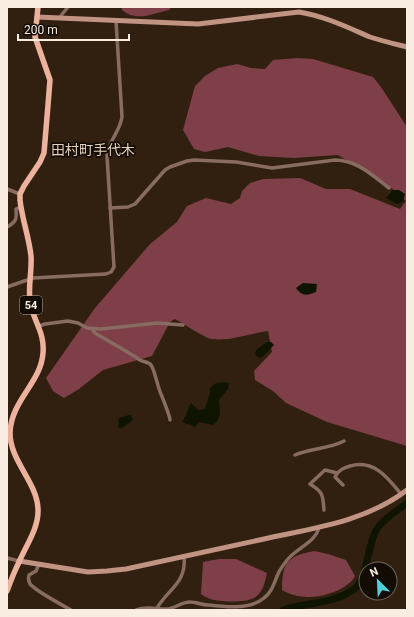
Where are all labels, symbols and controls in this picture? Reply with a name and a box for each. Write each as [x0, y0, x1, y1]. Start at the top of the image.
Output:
scale bar [18, 16, 129, 42]
text: 200 m [24, 23, 58, 37]
district label: 田村町手代木 [51, 142, 135, 158]
road number: 54 [20, 296, 42, 314]
north arrow [358, 561, 398, 601]
text: N [368, 565, 381, 580]

